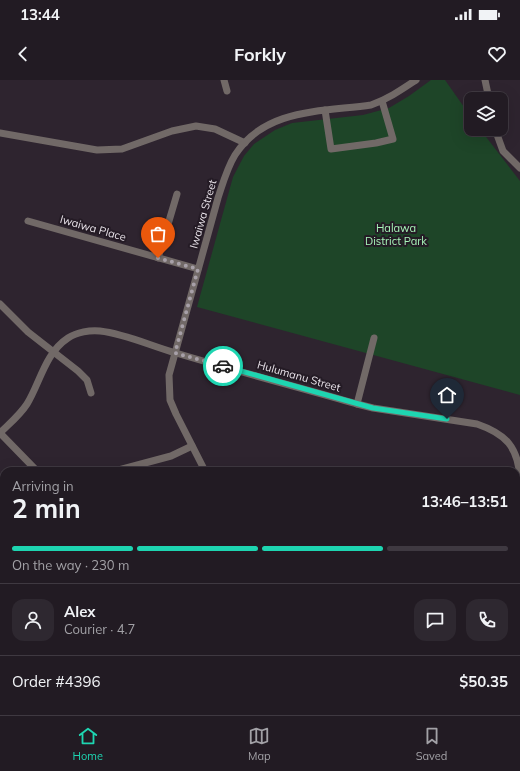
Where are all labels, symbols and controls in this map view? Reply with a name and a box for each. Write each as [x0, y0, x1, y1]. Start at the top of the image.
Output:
text: 13:44 [20, 5, 60, 24]
icon: back [12, 43, 34, 65]
text: Forkly [234, 43, 286, 66]
icon: heart [486, 43, 508, 65]
map controls [464, 92, 508, 136]
button: layers [464, 92, 508, 136]
street label: Iwaiwa Street [187, 178, 220, 250]
street label: Iwaiwa Place [58, 212, 128, 244]
pin [141, 217, 175, 258]
park label: Halawa District Park [365, 221, 427, 248]
icon: bag [147, 223, 169, 245]
courier [203, 346, 243, 386]
icon: car [212, 355, 234, 377]
street label: Hulumanu Street [256, 357, 342, 395]
pin [430, 378, 464, 419]
icon: home [436, 384, 458, 406]
text: Arriving in [12, 478, 74, 494]
text: 2 min [12, 492, 81, 525]
text: 13:46–13:51 [421, 492, 508, 511]
text: On the way · 230 m [12, 557, 129, 573]
button: person [12, 599, 54, 641]
button: chat [414, 599, 456, 641]
button: phone [466, 599, 508, 641]
text: Alex [64, 602, 96, 621]
text: Courier · 4.7 [64, 621, 135, 637]
text: Order #4396 [12, 672, 100, 691]
text: $50.35 [459, 672, 508, 691]
tab: Home [73, 725, 103, 763]
tab: Map [248, 725, 271, 763]
tab: Saved [416, 725, 447, 763]

